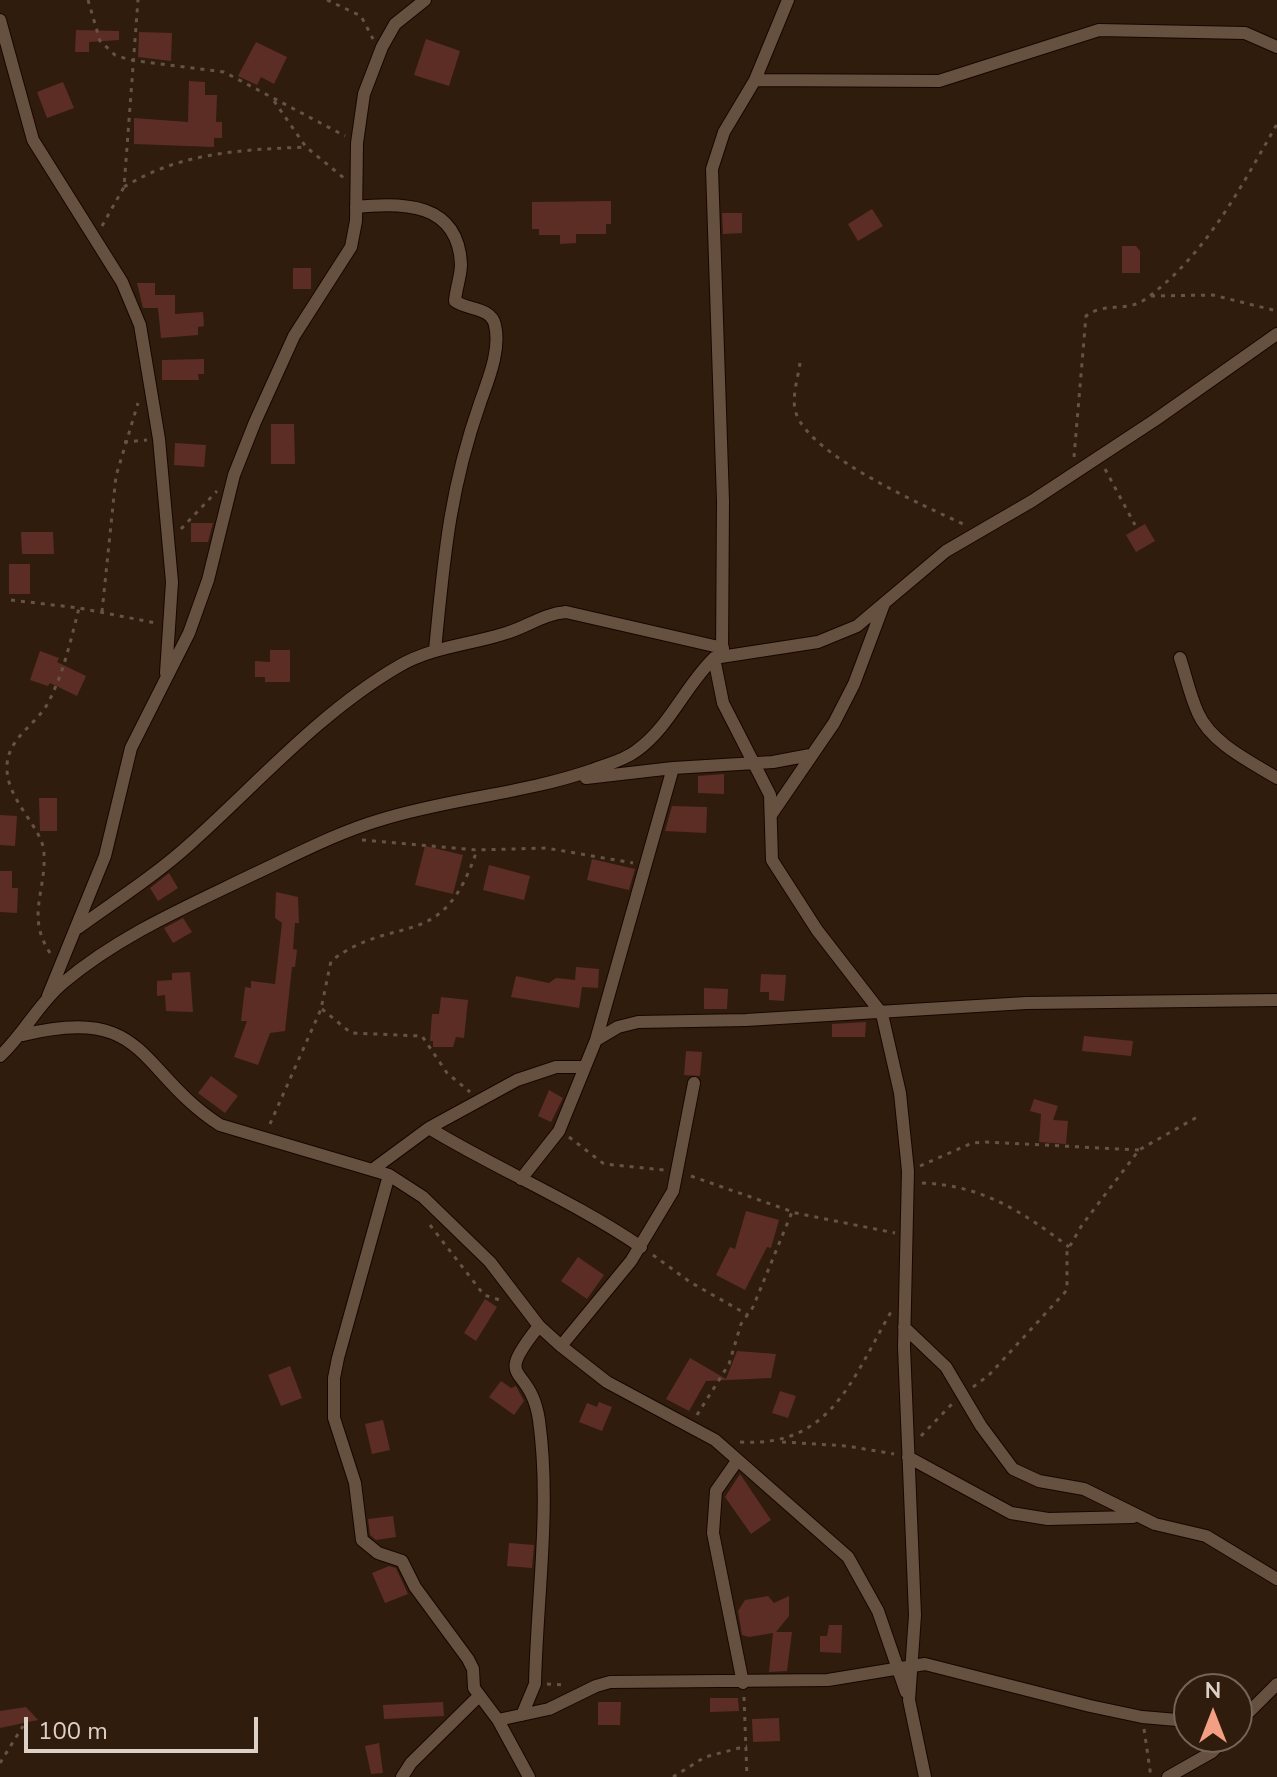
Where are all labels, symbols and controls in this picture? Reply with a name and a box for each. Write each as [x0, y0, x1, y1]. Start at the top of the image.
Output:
north arrow [1173, 1673, 1253, 1753]
text: N [1205, 1676, 1221, 1706]
scale bar [28, 1701, 262, 1751]
text: 100 m [38, 1715, 108, 1747]

